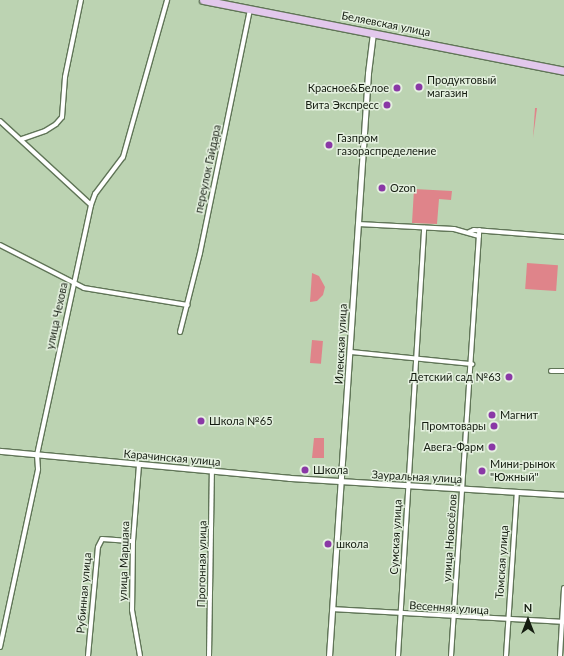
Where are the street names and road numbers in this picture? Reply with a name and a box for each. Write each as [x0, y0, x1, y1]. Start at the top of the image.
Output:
street label: Беляевская улица [340, 9, 432, 39]
street label: переулок Гайдара [192, 124, 224, 214]
street label: улица Чехова [43, 281, 71, 351]
street label: Илекская улица [332, 303, 350, 385]
street label: Карачинская улица [123, 447, 221, 469]
street label: Зауральная улица [371, 468, 463, 486]
street label: улица Новосёлов [440, 494, 460, 582]
street label: Сумская улица [387, 499, 405, 575]
street label: Прогонная улица [195, 520, 209, 608]
street label: улица Маршака [116, 521, 132, 601]
street label: Томская улица [493, 525, 511, 599]
street label: Рубинная улица [74, 552, 94, 634]
street label: Весенняя улица [409, 599, 489, 617]

